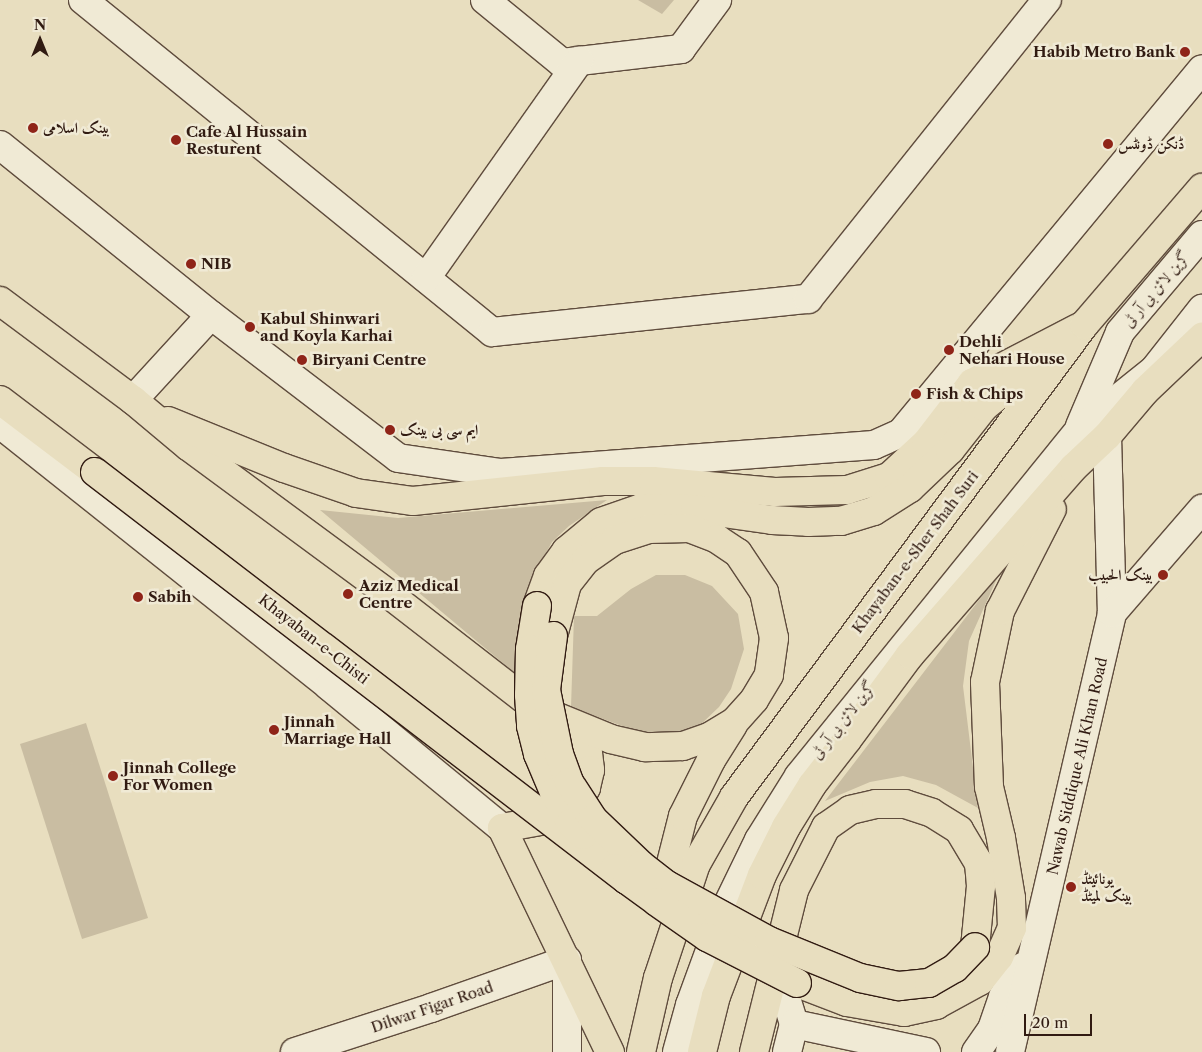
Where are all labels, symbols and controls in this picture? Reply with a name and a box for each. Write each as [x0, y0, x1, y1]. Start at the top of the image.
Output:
north arrow [15, 15, 65, 65]
text: N [34, 16, 46, 34]
place label: Habib Metro Bank [1033, 43, 1175, 61]
marker: Habib Metro Bank [1179, 46, 1191, 58]
place label: بینک اسلامی [43, 119, 110, 137]
marker: بینک اسلامی [27, 122, 39, 134]
place label: Cafe Al Hussain Resturent [186, 122, 308, 157]
marker: Cafe Al Hussain Resturent [170, 134, 182, 146]
place label: ڈنکن ڈونٹس [1118, 135, 1185, 153]
marker: ڈنکن ڈونٹس [1102, 138, 1114, 150]
street label: گرین لائن بی آر ٹی [1119, 247, 1193, 331]
place label: NIB [201, 255, 231, 273]
marker: NIB [185, 258, 197, 270]
place label: Kabul Shinwari and Koyla Karhai [260, 309, 393, 344]
marker: Kabul Shinwari and Koyla Karhai [244, 321, 256, 333]
place label: Dehli Nehari House [959, 332, 1065, 367]
marker: Dehli Nehari House [943, 344, 955, 356]
place label: Biryani Centre [312, 351, 426, 369]
marker: Biryani Centre [296, 354, 308, 366]
place label: Fish & Chips [926, 385, 1023, 403]
marker: Fish & Chips [910, 388, 922, 400]
place label: ایم سی بی بینک [400, 421, 478, 439]
marker: ایم سی بی بینک [384, 424, 396, 436]
street label: Khayaban-e-Sher Shah Suri [848, 467, 982, 637]
place label: بينک الحبيب [1088, 566, 1153, 584]
marker: بينک الحبيب [1157, 569, 1169, 581]
place label: Aziz Medical Centre [359, 576, 459, 611]
marker: Aziz Medical Centre [341, 587, 355, 601]
place label: Sabih [148, 588, 192, 606]
street label: Khayaban-e-Chisti [255, 590, 373, 688]
marker: Sabih [132, 591, 144, 603]
street label: Nawab Siddique Ali Khan Road [1043, 655, 1111, 877]
street label: گرین لائن بی آر ٹی [807, 677, 879, 763]
place label: Jinnah Marriage Hall [284, 712, 391, 747]
marker: Jinnah Marriage Hall [268, 724, 280, 736]
place label: Jinnah College For Women [123, 758, 236, 793]
marker: Jinnah College For Women [107, 770, 119, 782]
place label: یونائیٹڈ بینک لمیٹڈ [1081, 869, 1132, 904]
marker: یونائیٹڈ بینک لمیٹڈ [1065, 881, 1077, 893]
street label: Dilwar Figar Road [368, 978, 496, 1036]
scale bar [1027, 1004, 1094, 1036]
text: 20 m [1032, 1013, 1068, 1032]

